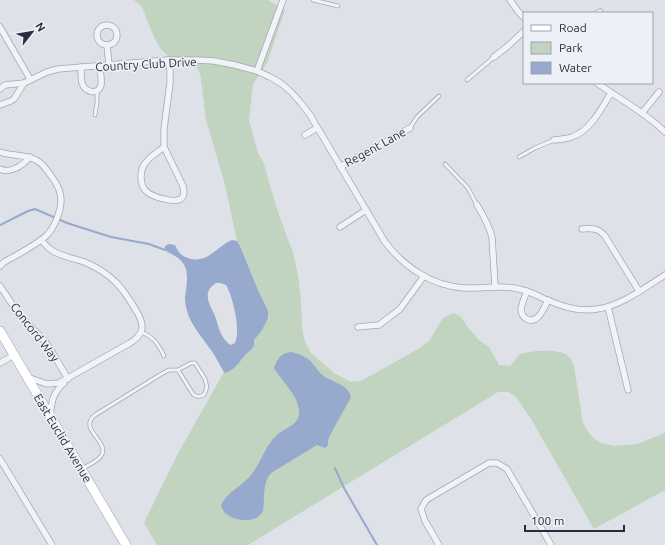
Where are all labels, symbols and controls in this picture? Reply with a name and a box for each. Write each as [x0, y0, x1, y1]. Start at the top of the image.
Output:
north arrow [12, 12, 52, 52]
legend [523, 12, 653, 84]
text: N [33, 20, 48, 33]
text: Road [559, 21, 587, 34]
text: Park [559, 41, 583, 54]
street label: Country Club Drive [95, 55, 197, 73]
text: Water [559, 61, 592, 74]
street label: Regent Lane [342, 125, 408, 169]
street label: Concord Way [8, 300, 62, 364]
street label: East Euclid Avenue [31, 391, 95, 485]
scale bar [525, 507, 624, 533]
text: 100 m [531, 514, 564, 527]

